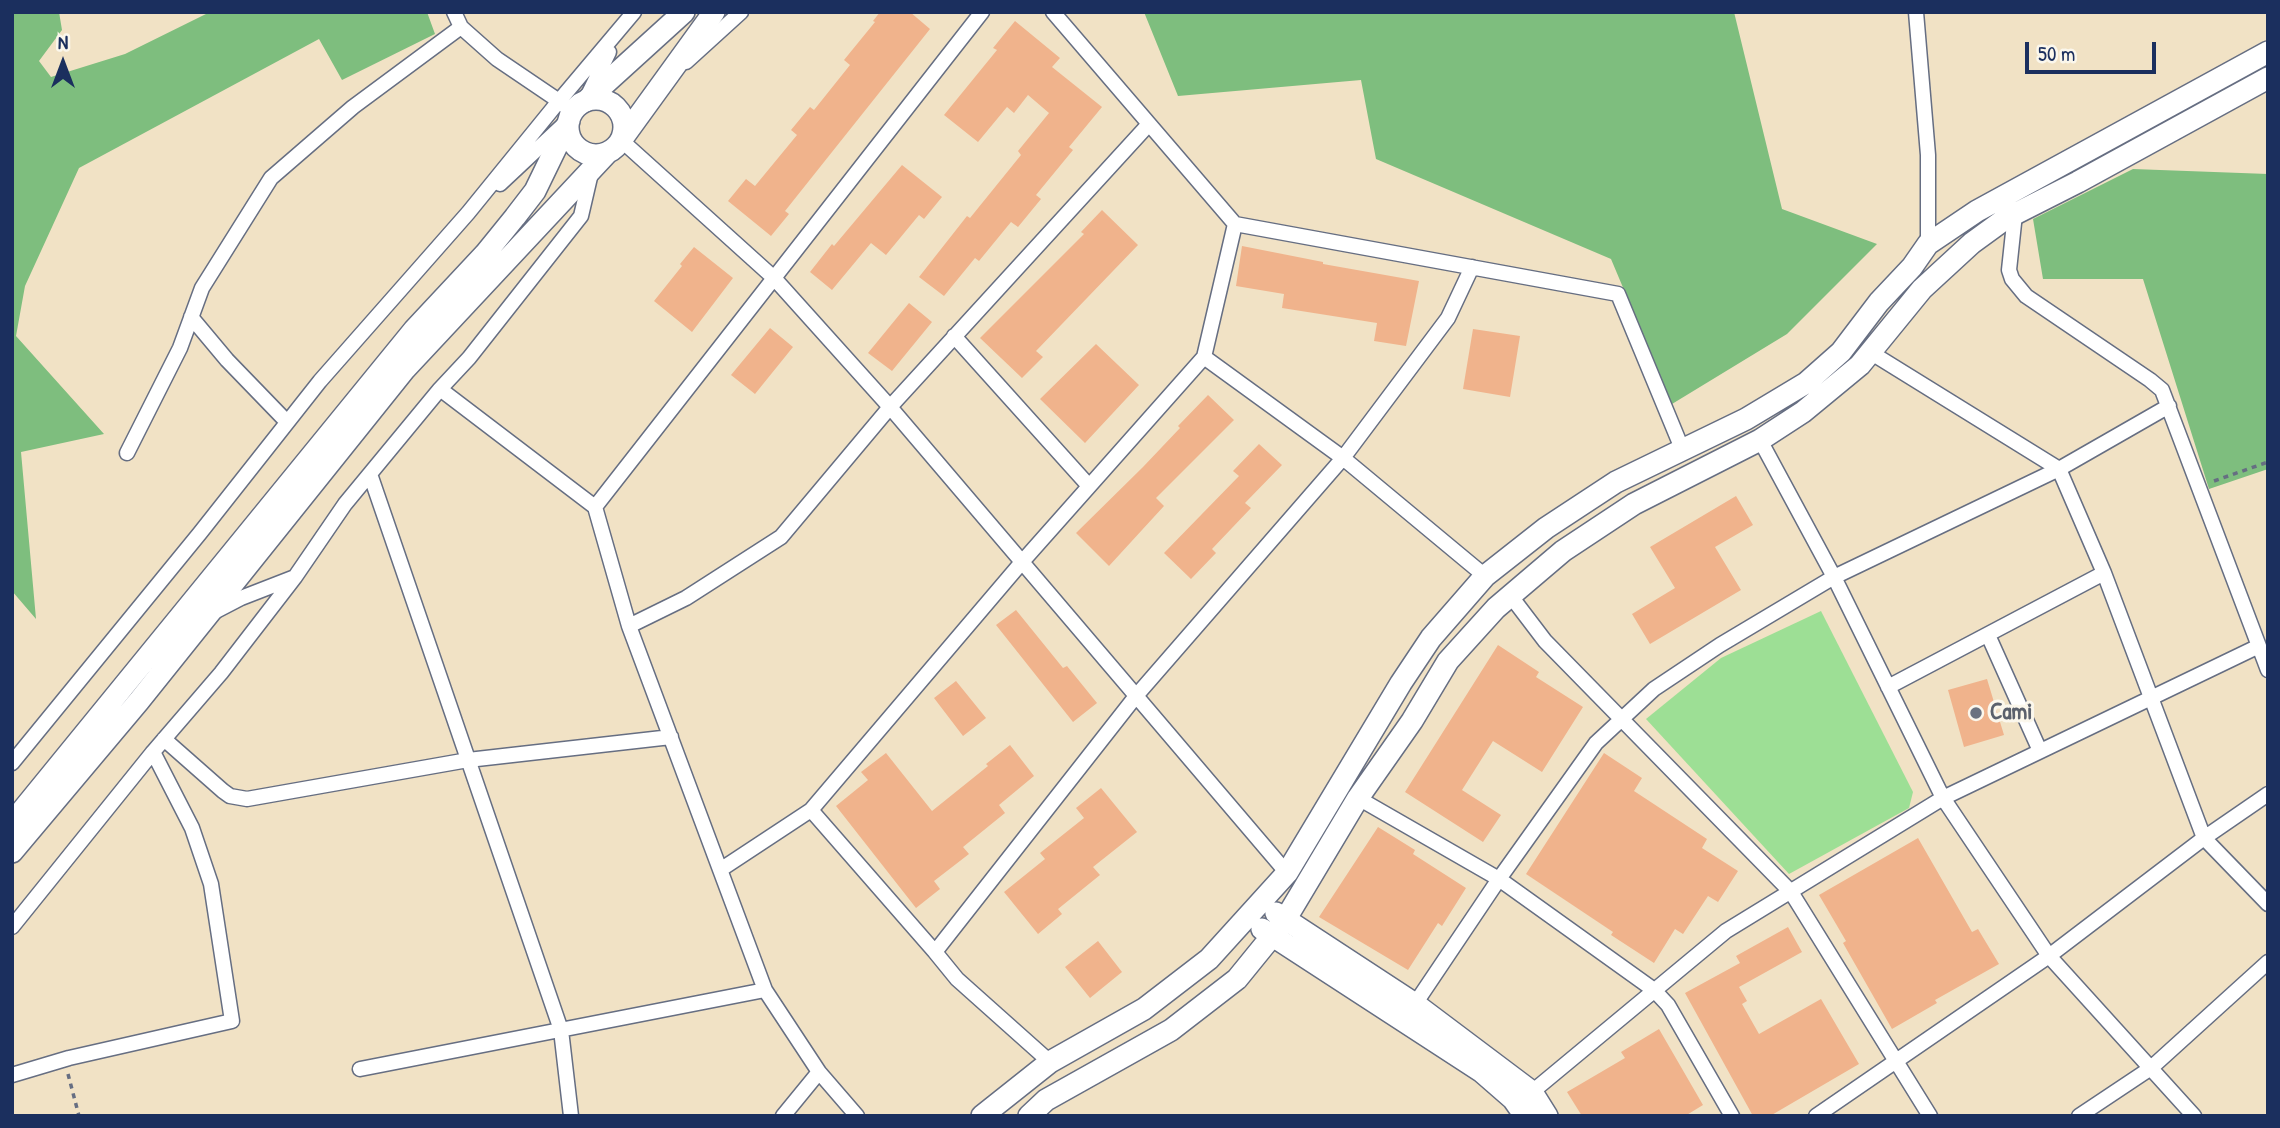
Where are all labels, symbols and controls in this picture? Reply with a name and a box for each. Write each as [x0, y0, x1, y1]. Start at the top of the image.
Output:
north arrow [28, 28, 98, 98]
scale bar [2028, 28, 2159, 72]
text: N [58, 29, 68, 55]
text: 50 m [2038, 39, 2075, 68]
place label: Cami [1990, 699, 2032, 727]
marker: Cami [1968, 705, 1984, 721]

